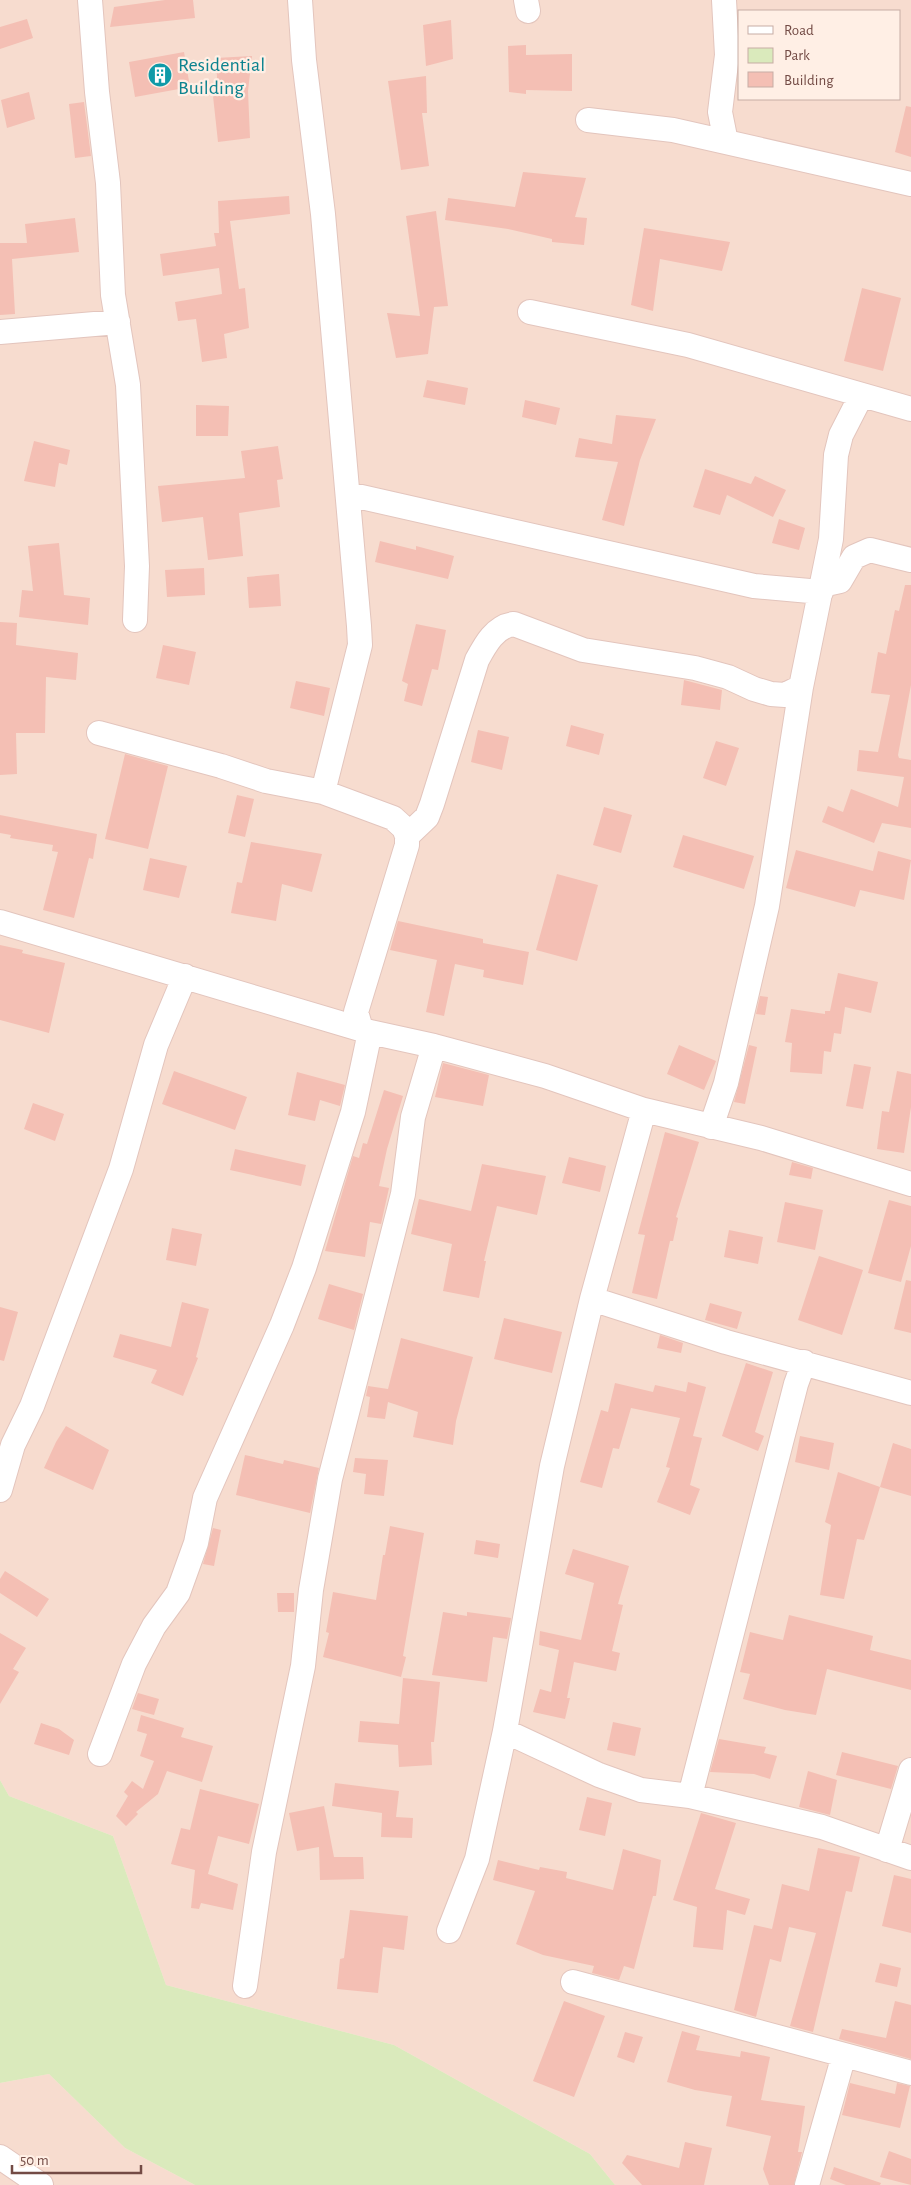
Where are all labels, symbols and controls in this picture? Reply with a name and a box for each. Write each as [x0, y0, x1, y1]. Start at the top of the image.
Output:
legend [738, 10, 901, 100]
text: Road [784, 23, 814, 38]
text: Park [784, 48, 810, 63]
place label: Residential Building [178, 55, 265, 98]
building icon: Residential Building [147, 62, 173, 88]
text: Building [784, 73, 834, 88]
scale bar [12, 2142, 141, 2174]
text: 50 m [20, 2153, 49, 2168]

